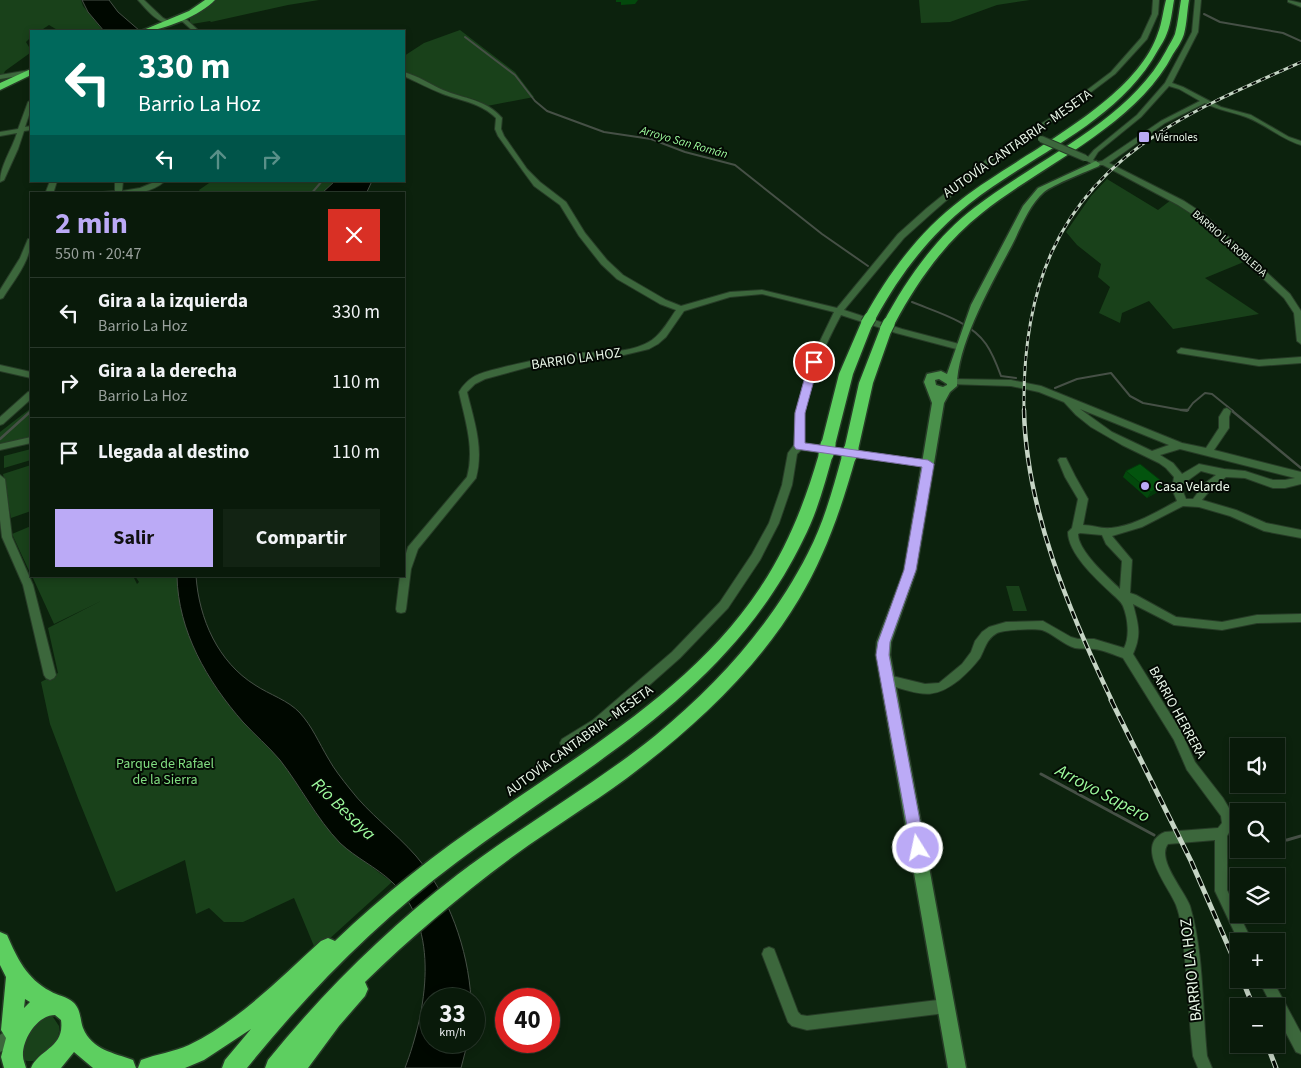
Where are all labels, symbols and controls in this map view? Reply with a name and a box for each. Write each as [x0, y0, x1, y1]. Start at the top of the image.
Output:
text: 330 m [138, 42, 230, 92]
icon: left [55, 50, 120, 115]
street label: AUTOVÍA CANTABRIA - MESETA [939, 84, 1096, 203]
text: Barrio La Hoz [138, 88, 261, 120]
water label: Arroyo San Román [637, 122, 730, 163]
marker: Viérnoles [1137, 130, 1151, 144]
place label: Viérnoles [1155, 130, 1198, 145]
icon: left [151, 145, 179, 173]
icon: ahead [204, 145, 232, 173]
icon: right [257, 145, 285, 173]
text: 2 min [55, 202, 128, 245]
street label: BARRIO LA ROBLEDA [1189, 207, 1270, 280]
button: close [328, 209, 380, 261]
text: 550 m · 20:47 [55, 243, 142, 265]
text: Gira a la izquierda [98, 288, 248, 315]
icon: left [55, 299, 83, 327]
text: 330 m [332, 299, 380, 326]
text: Barrio La Hoz [98, 315, 187, 337]
pin [793, 341, 835, 383]
street label: BARRIO LA HOZ [530, 343, 622, 375]
icon: arrive [800, 348, 828, 376]
text: Gira a la derecha [98, 358, 237, 385]
icon: right [55, 369, 83, 397]
text: 110 m [332, 369, 380, 396]
text: Barrio La Hoz [98, 385, 187, 407]
icon: arrive [55, 439, 83, 467]
text: Llegada al destino [98, 439, 249, 466]
text: 110 m [332, 439, 380, 466]
place label: Casa Velarde [1155, 477, 1230, 497]
marker: Casa Velarde [1139, 480, 1151, 492]
button: Salir [55, 509, 213, 567]
button: Compartir [223, 509, 380, 567]
street label: BARRIO HERRERA [1143, 663, 1211, 763]
street label: AUTOVÍA CANTABRIA - MESETA [502, 680, 658, 801]
map controls [1230, 738, 1285, 1053]
button: sound [1230, 738, 1285, 793]
park label: Parque de Rafael de la Sierra [116, 754, 214, 790]
water label: Arroyo Sapero [1050, 758, 1154, 829]
water label: Río Besaya [306, 772, 382, 847]
button: search [1230, 803, 1285, 858]
position arrow [891, 821, 943, 873]
button: layers [1230, 868, 1285, 923]
street label: BARRIO LA HOZ [1175, 917, 1207, 1022]
button: + [1230, 933, 1285, 988]
speed limit sign: 40 [495, 988, 560, 1053]
text: 33 [439, 996, 466, 1032]
button: − [1230, 998, 1285, 1053]
text: km/h [439, 1024, 466, 1041]

